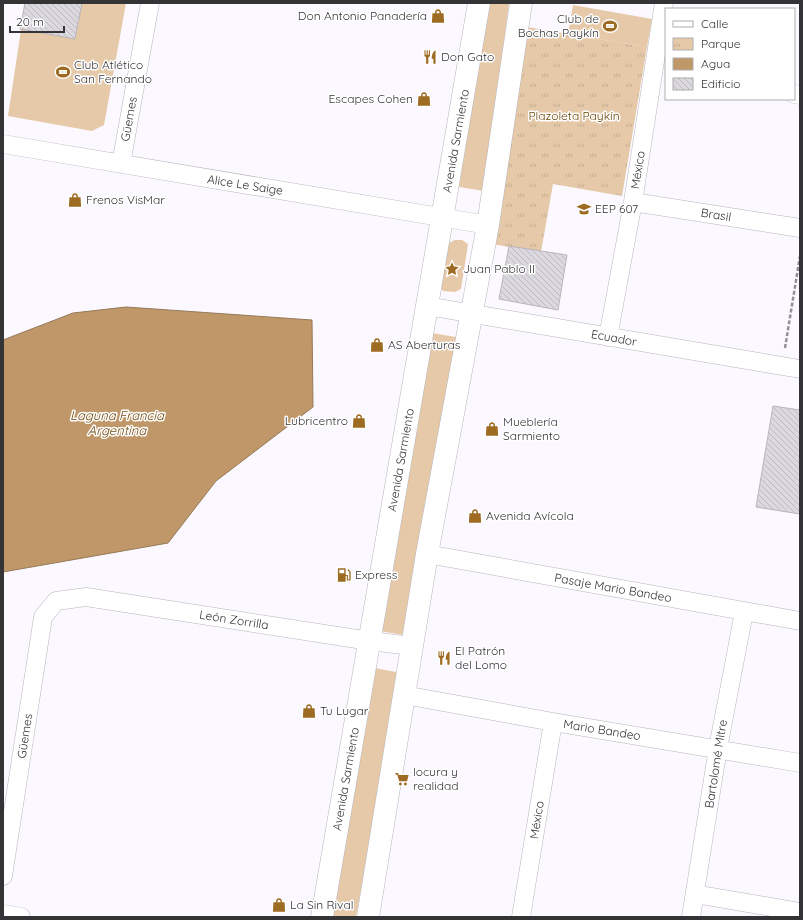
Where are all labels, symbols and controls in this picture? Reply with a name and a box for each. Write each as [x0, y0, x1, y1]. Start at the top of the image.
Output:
scale bar [10, 8, 64, 34]
place label: Don Antonio Panadería [298, 8, 427, 23]
shop icon: Don Antonio Panadería [430, 8, 446, 24]
legend [665, 8, 795, 100]
place label: Club de Bochas Paykín [518, 11, 599, 40]
text: 20 m [16, 14, 44, 29]
text: Calle [701, 16, 729, 31]
sports icon: Club de Bochas Paykín [602, 18, 618, 34]
text: Parque [701, 36, 741, 51]
restaurant icon: Don Gato [422, 49, 438, 65]
place label: Don Gato [441, 49, 494, 64]
text: Agua [701, 56, 730, 71]
place label: Club Atlético San Fernando [74, 57, 152, 86]
sports icon: Club Atlético San Fernando [55, 64, 71, 80]
text: Edificio [701, 76, 741, 91]
street label: Avenida Sarmiento [439, 88, 472, 194]
place label: Escapes Cohen [328, 91, 413, 106]
shop icon: Escapes Cohen [416, 91, 432, 107]
street label: Güemes [117, 95, 140, 143]
park label: Plazoleta Paykín [528, 108, 620, 123]
street label: México [627, 150, 648, 190]
street label: Alice Le Saige [206, 171, 284, 198]
shop icon: Frenos VisMar [67, 192, 83, 208]
place label: Frenos VisMar [86, 192, 165, 207]
school or university icon: EEP 607 [576, 201, 592, 217]
place label: EEP 607 [595, 201, 638, 216]
street label: Brasil [700, 205, 732, 224]
place icon: Juan Pablo II [444, 261, 460, 277]
place label: Juan Pablo II [463, 261, 535, 276]
street label: Ecuador [590, 326, 639, 349]
shop icon: AS Aberturas [369, 337, 385, 353]
place label: AS Aberturas [388, 337, 461, 352]
water label: Laguna Francia Argentina [70, 407, 165, 438]
street label: Avenida Sarmiento [384, 407, 417, 513]
place label: Lubricentro [285, 413, 348, 428]
shop icon: Lubricentro [351, 413, 367, 429]
place label: Mueblería Sarmiento [503, 414, 560, 443]
shop icon: Mueblería Sarmiento [484, 421, 500, 437]
shop icon: Avenida Avícola [467, 508, 483, 524]
place label: Avenida Avícola [486, 508, 574, 523]
fuel station icon: Express [336, 567, 352, 583]
place label: Express [355, 567, 398, 582]
street label: Pasaje Mario Bandeo [553, 570, 673, 605]
street label: León Zorrilla [198, 607, 270, 632]
place label: El Patrón del Lomo [455, 643, 507, 672]
restaurant icon: El Patrón del Lomo [436, 650, 452, 666]
shop icon: Tu Lugar [301, 703, 317, 719]
place label: Tu Lugar [320, 703, 369, 718]
street label: Güemes [14, 712, 36, 759]
street label: Mario Bandeo [562, 716, 642, 743]
street label: Bartolomé Mitre [701, 718, 730, 809]
street label: Avenida Sarmiento [329, 726, 362, 832]
place label: locura y realidad [413, 764, 459, 793]
supermarket icon: locura y realidad [394, 771, 410, 787]
street label: México [526, 800, 547, 840]
shop icon: La Sin Rival [271, 897, 287, 913]
place label: La Sin Rival [290, 897, 353, 912]

